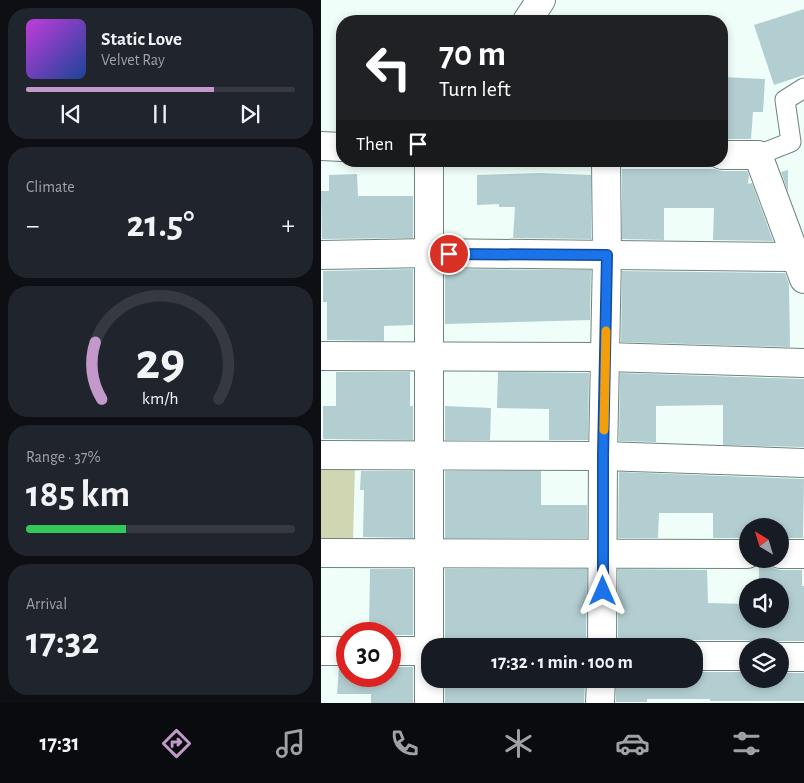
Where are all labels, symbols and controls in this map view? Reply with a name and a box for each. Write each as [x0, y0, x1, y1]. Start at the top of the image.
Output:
text: Static Love [101, 30, 182, 49]
icon: left [356, 35, 421, 100]
text: 70 m [439, 37, 506, 72]
text: Velvet Ray [101, 52, 165, 68]
text: Turn left [439, 78, 511, 100]
icon: previous [57, 100, 85, 128]
icon: pause [146, 100, 174, 128]
icon: next [236, 100, 264, 128]
icon: arrive [404, 130, 432, 158]
text: Then [356, 135, 394, 154]
text: Climate [26, 179, 75, 195]
text: 21.5° [127, 206, 194, 244]
text: − [26, 212, 39, 240]
text: + [282, 212, 295, 240]
pin [428, 233, 470, 275]
icon: arrive [435, 240, 463, 268]
text: 29 [136, 336, 185, 388]
text: km/h [142, 390, 179, 408]
text: Range · 37% [26, 449, 101, 465]
text: 185 km [26, 476, 130, 514]
north arrow [739, 518, 789, 568]
map controls [739, 518, 789, 688]
position arrow [576, 564, 628, 616]
button: sound [739, 578, 789, 628]
text: Arrival [26, 596, 67, 612]
speed limit sign: 30 [336, 622, 401, 687]
text: 17:32 [26, 623, 99, 661]
button: layers [739, 638, 789, 688]
text: 17:32 · 1 min · 100 m [491, 653, 633, 672]
icon: directions [159, 726, 194, 761]
icon: music [273, 726, 308, 761]
icon: phone [387, 726, 422, 761]
icon: climate [501, 726, 536, 761]
icon: car [615, 726, 650, 761]
icon: filters [729, 726, 764, 761]
text: 17:31 [40, 732, 79, 754]

